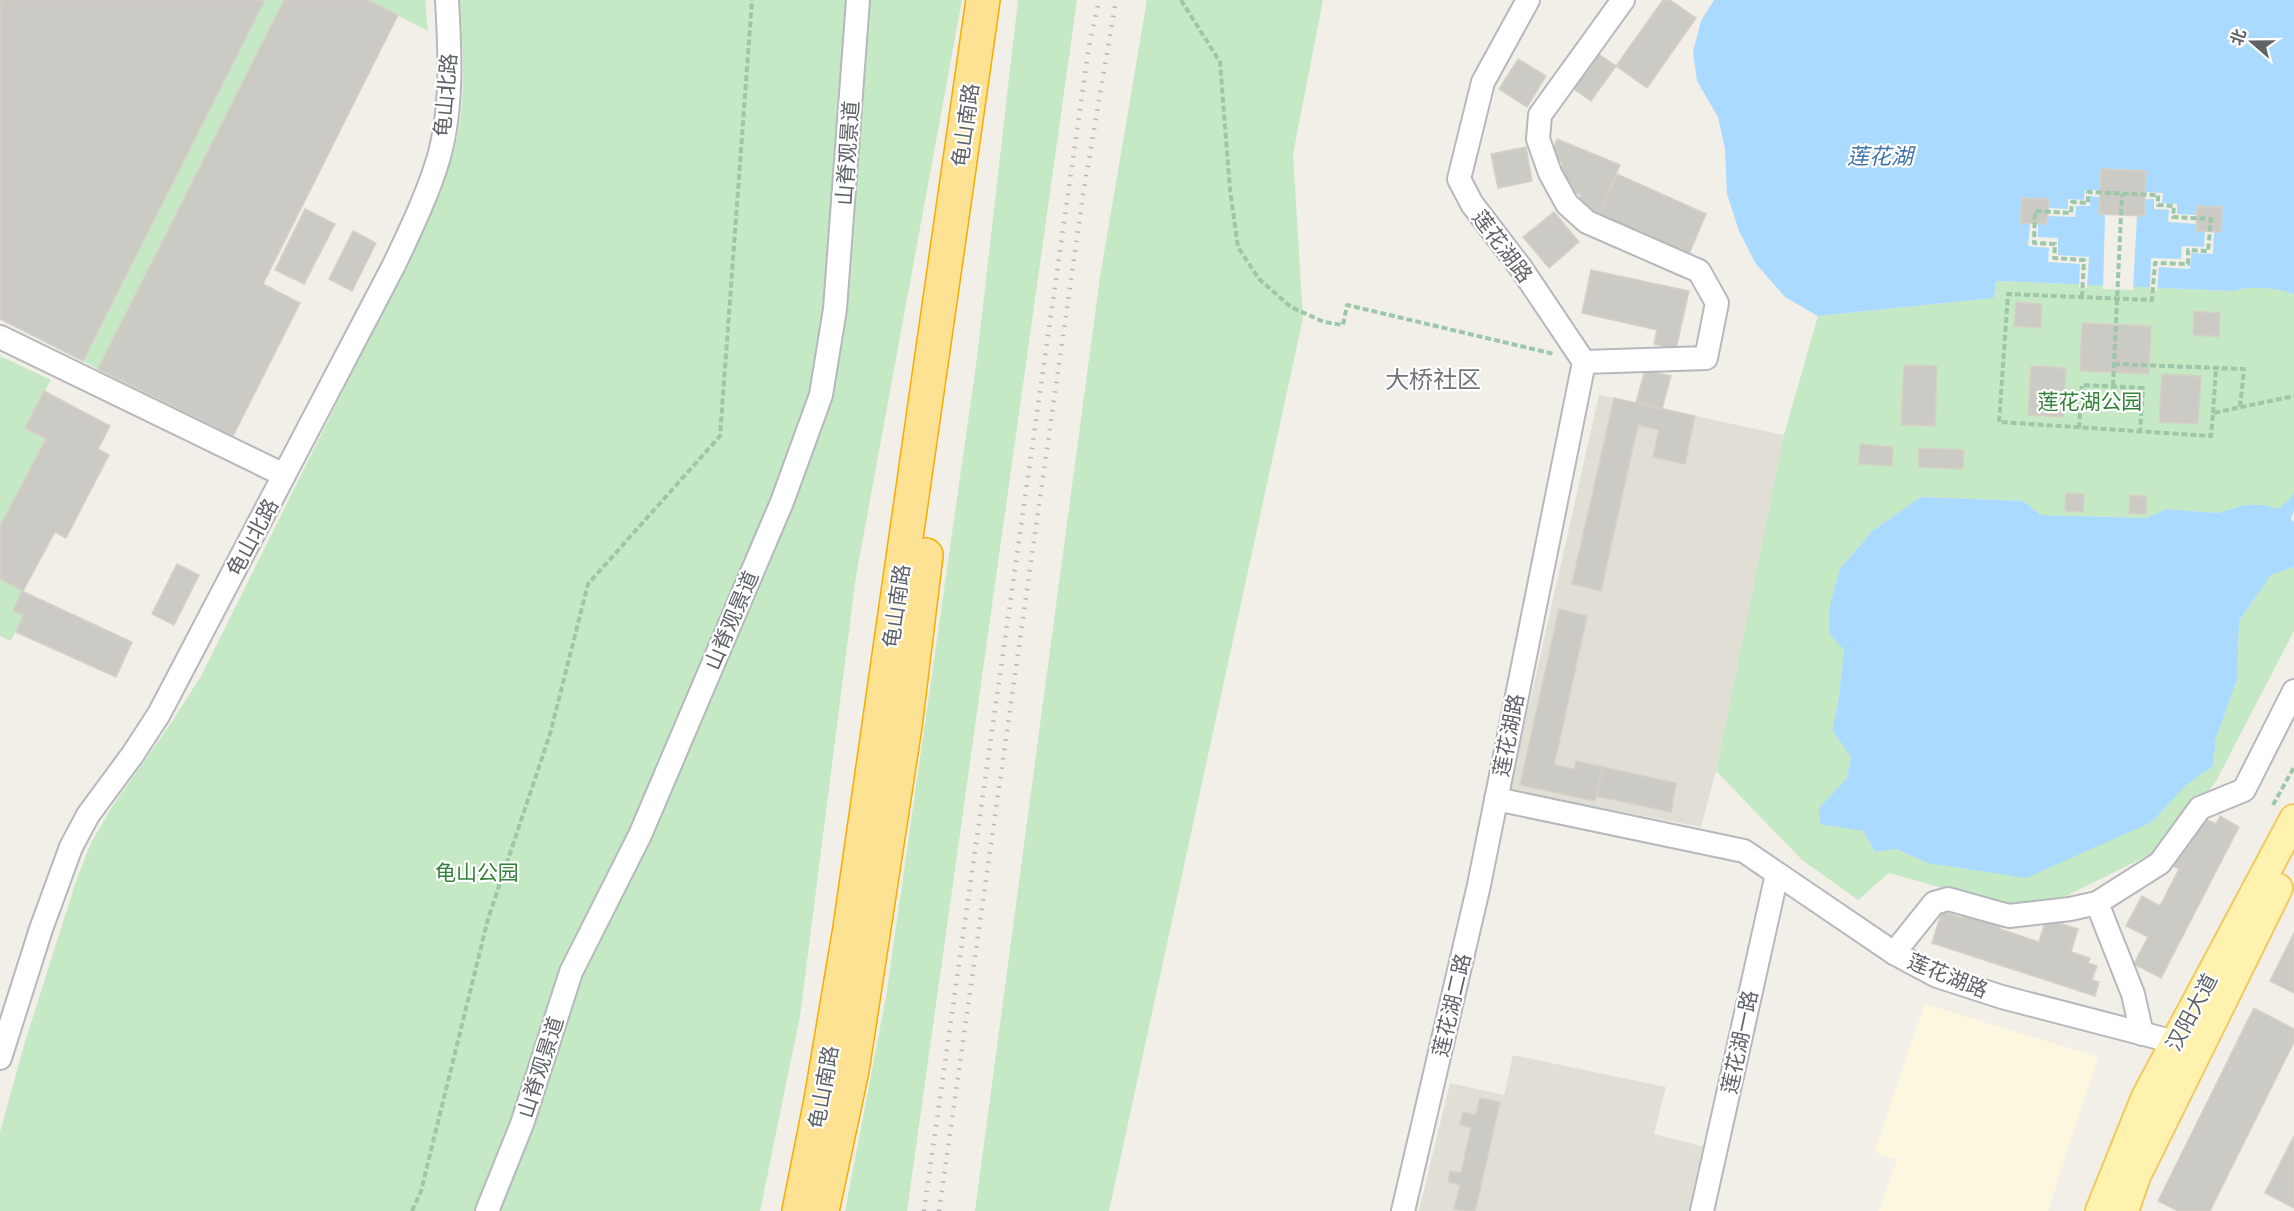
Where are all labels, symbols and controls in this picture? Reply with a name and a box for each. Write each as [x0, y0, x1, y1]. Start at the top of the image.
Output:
north arrow [2222, 12, 2282, 72]
text: 北 [2226, 26, 2250, 48]
street label: 龟山北路 [428, 52, 462, 138]
street label: 龟山南路 [946, 82, 984, 168]
street label: 山脊观景道 [830, 100, 864, 206]
water label: 莲花湖 [1847, 142, 1916, 169]
street label: 莲花湖路 [1467, 205, 1539, 287]
district label: 大桥社区 [1385, 364, 1481, 393]
park label: 莲花湖公园 [2038, 388, 2143, 414]
street label: 龟山北路 [221, 494, 283, 580]
street label: 龟山南路 [877, 563, 915, 649]
street label: 山脊观景道 [699, 567, 763, 673]
street label: 莲花湖路 [1487, 691, 1529, 779]
park label: 龟山公园 [435, 859, 519, 885]
street label: 莲花湖路 [1904, 947, 1992, 1003]
street label: 莲花湖二路 [1427, 951, 1475, 1059]
street label: 汉阳大道 [2160, 969, 2222, 1055]
street label: 莲花湖一路 [1715, 988, 1763, 1096]
street label: 山脊观景道 [511, 1013, 569, 1121]
street label: 龟山南路 [803, 1043, 843, 1131]

